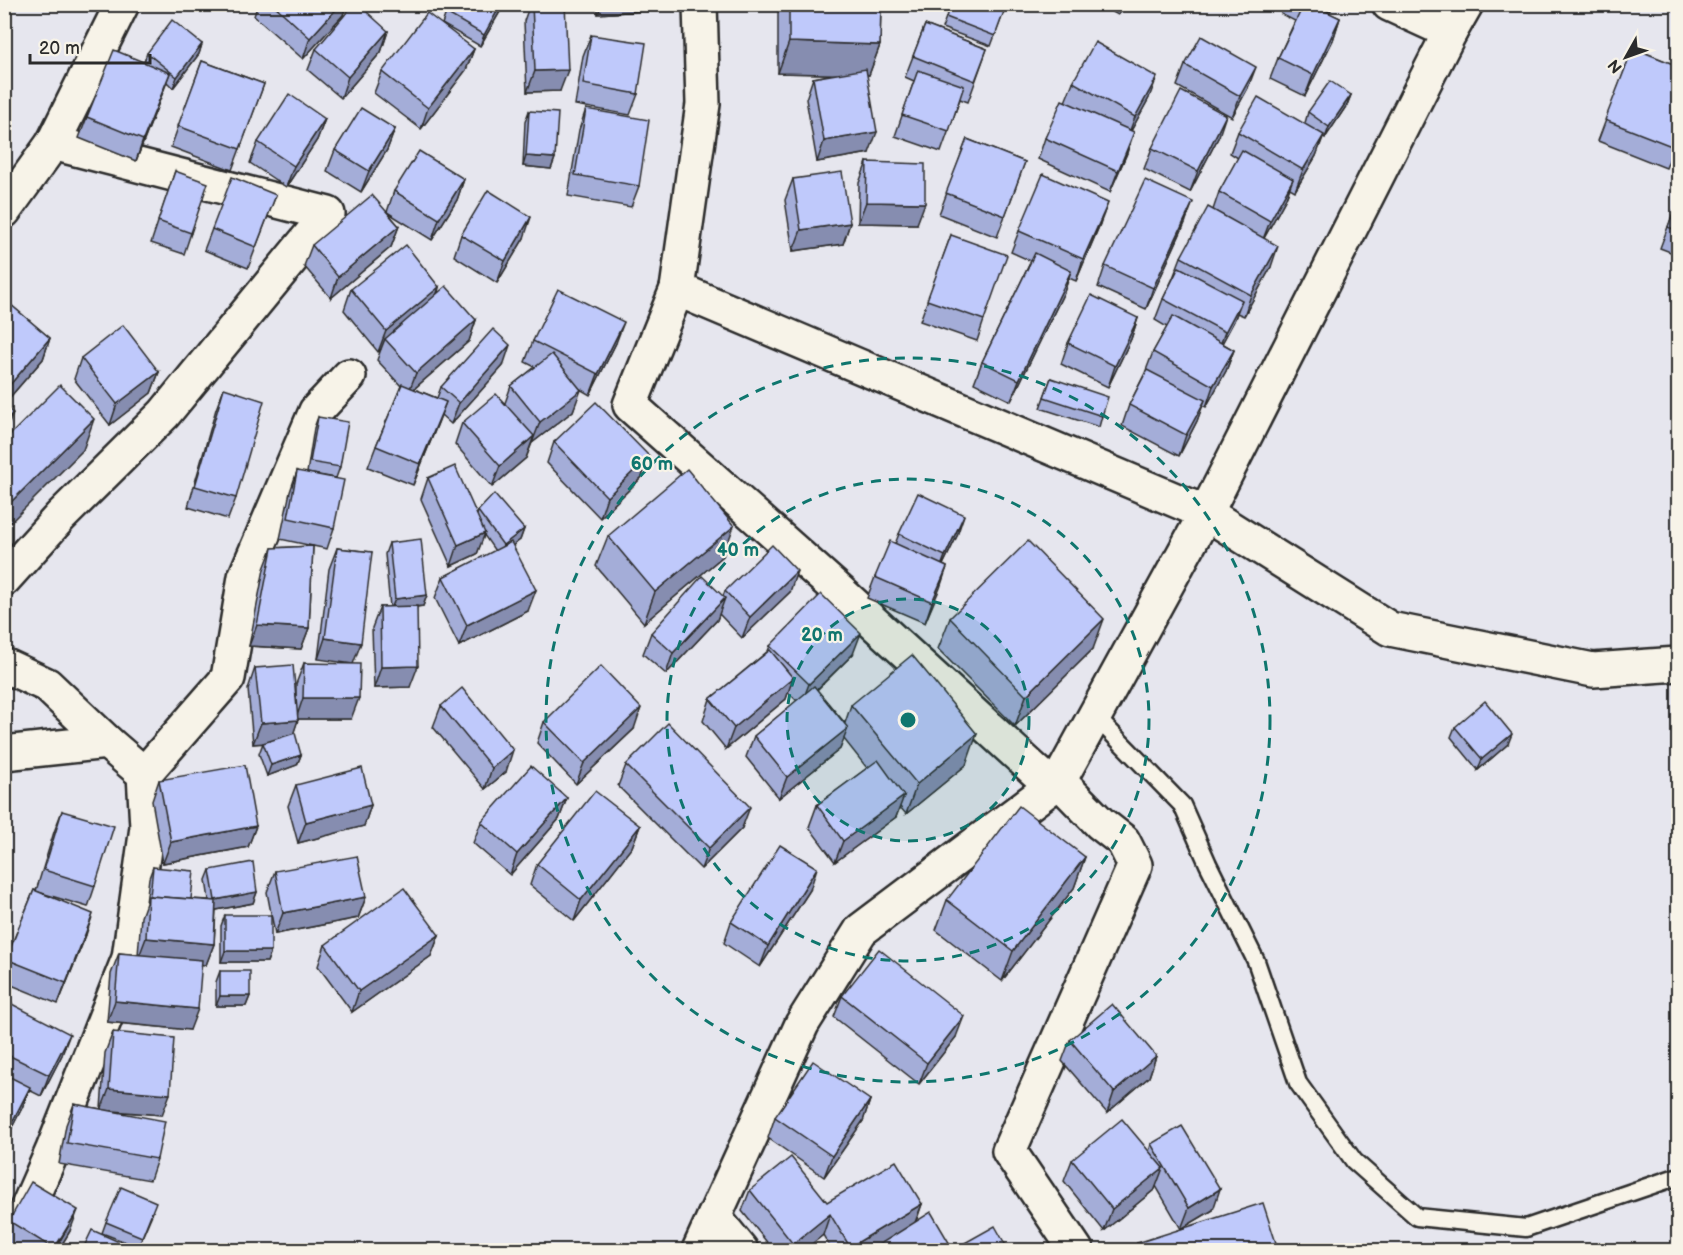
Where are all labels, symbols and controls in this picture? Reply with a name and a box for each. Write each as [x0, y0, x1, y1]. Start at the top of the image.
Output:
scale bar [30, 27, 150, 65]
north arrow [1596, 27, 1656, 87]
text: 20 m [39, 38, 80, 59]
text: N [1605, 55, 1627, 76]
text: 60 m [631, 454, 673, 475]
text: 40 m [717, 540, 759, 561]
text: 20 m [801, 625, 843, 646]
centre of rings [898, 710, 918, 730]

